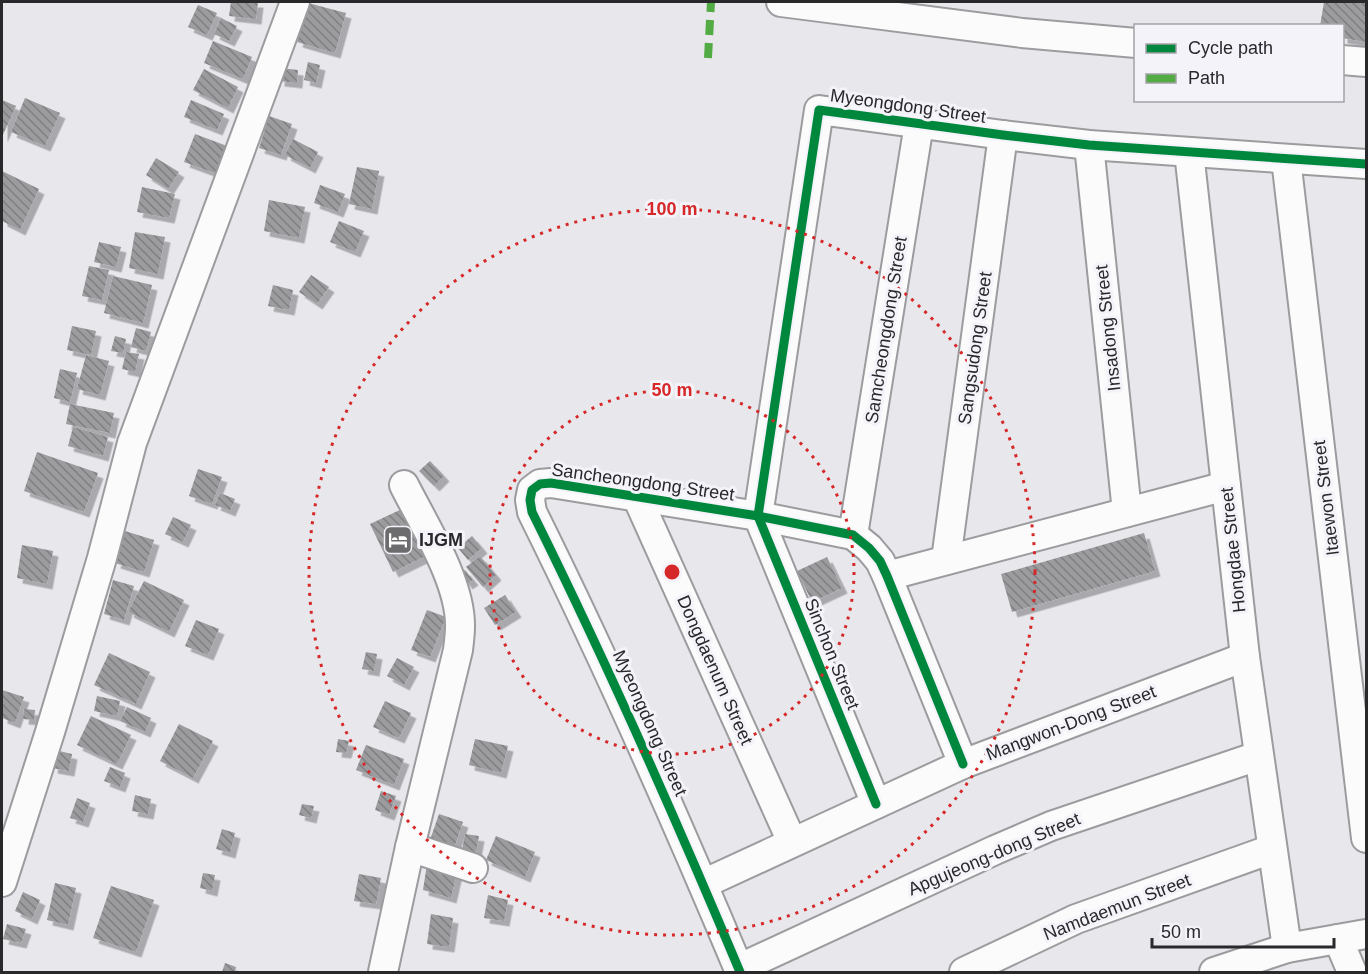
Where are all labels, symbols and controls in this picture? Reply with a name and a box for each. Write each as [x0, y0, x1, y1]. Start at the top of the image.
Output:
legend [1134, 24, 1344, 102]
text: Cycle path [1188, 38, 1273, 58]
text: Path [1188, 68, 1225, 88]
street label: Myeongdong Street [829, 85, 987, 127]
text: 100 m [646, 199, 698, 219]
street label: Samcheongdong Street [861, 235, 911, 425]
street label: Insadong Street [1091, 264, 1125, 392]
street label: Sangsudong Street [954, 270, 996, 426]
text: 50 m [651, 380, 693, 400]
street label: Itaewon Street [1309, 439, 1343, 557]
street label: Sancheongdong Street [550, 459, 736, 505]
street label: Hongdae Street [1216, 486, 1250, 614]
hotel icon: IJGM [382, 524, 414, 556]
place label: IJGM [419, 530, 463, 550]
centre of rings [662, 562, 682, 582]
street label: Dongdaenum Street [673, 592, 757, 748]
street label: Sinchon Street [801, 596, 863, 712]
street label: Myeongdong Street [609, 647, 691, 799]
street label: Mangwon-Dong Street [983, 681, 1159, 765]
street label: Apgujeong-dong Street [905, 809, 1083, 899]
street label: Namdaemun Street [1041, 870, 1193, 944]
scale bar [1152, 911, 1334, 949]
text: 50 m [1161, 922, 1201, 942]

